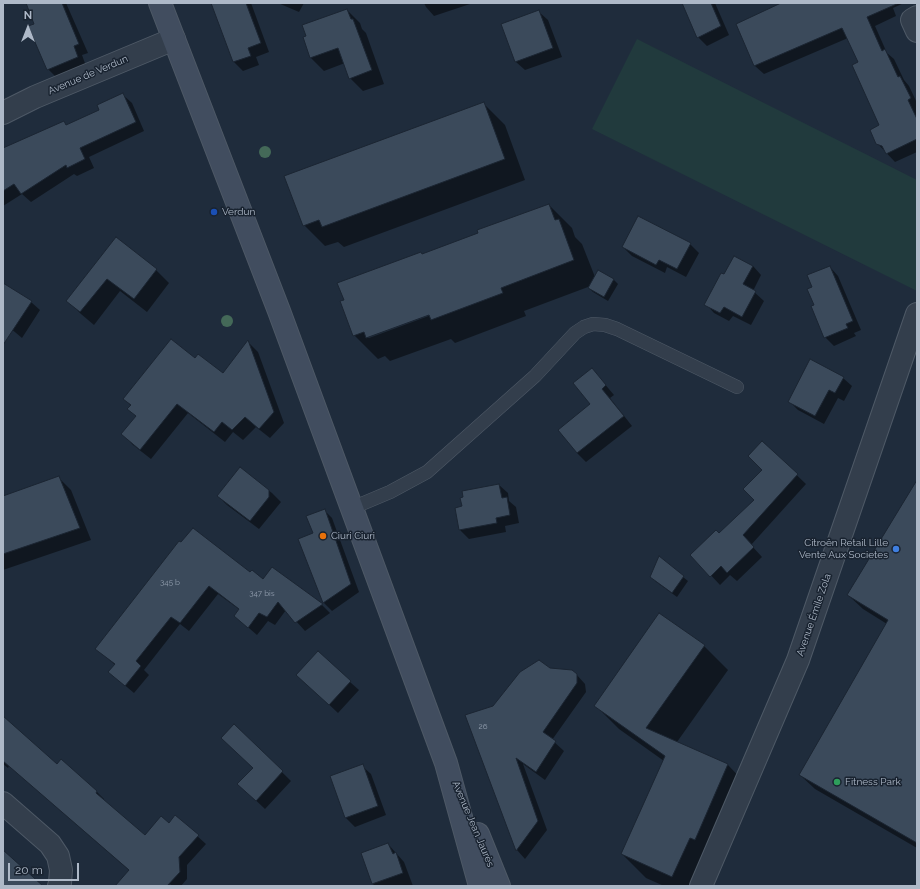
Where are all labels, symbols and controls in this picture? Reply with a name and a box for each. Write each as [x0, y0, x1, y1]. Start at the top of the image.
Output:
north arrow [8, 8, 48, 48]
text: N [24, 9, 32, 22]
street label: Avenue de Verdun [46, 53, 130, 97]
place label: Verdun [222, 206, 255, 218]
marker: Verdun [209, 207, 219, 217]
place label: Ciuri Ciuri [331, 530, 375, 542]
marker: Ciuri Ciuri [318, 531, 328, 541]
place label: Citroën Retail Lille Vente Aux Societes [799, 537, 888, 560]
marker: Citroën Retail Lille Vente Aux Societes [891, 544, 901, 554]
street label: Avenue Émile Zola [794, 572, 834, 658]
house number: 345 b [160, 578, 180, 588]
house number: 347 bis [249, 589, 275, 599]
house number: 26 [479, 722, 487, 732]
place label: Fitness Park [845, 776, 901, 788]
marker: Fitness Park [832, 777, 842, 787]
street label: Avenue Jean Jaurès [449, 779, 497, 869]
scale bar [10, 855, 81, 881]
text: 20 m [15, 863, 43, 877]

